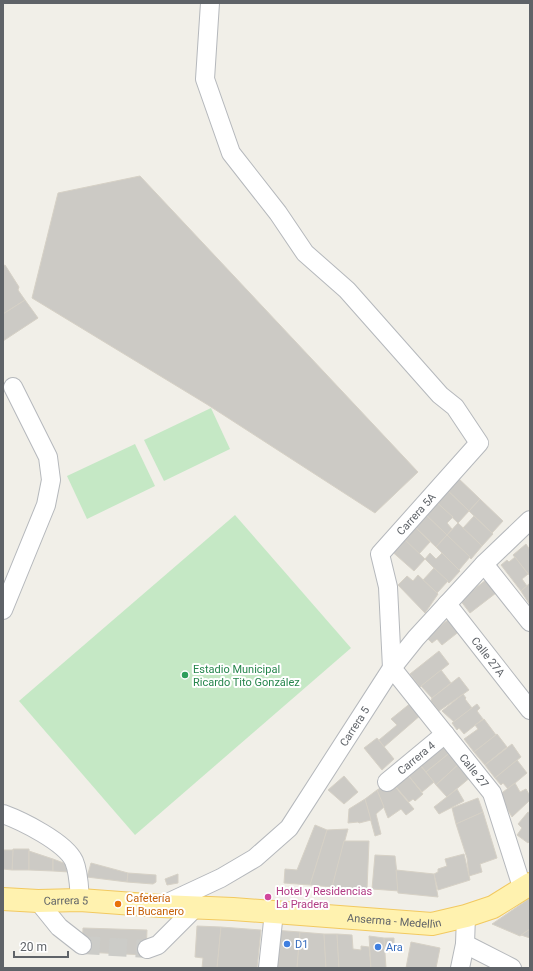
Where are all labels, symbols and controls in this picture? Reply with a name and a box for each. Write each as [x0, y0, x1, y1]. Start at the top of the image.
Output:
street label: Carrera 5A [394, 490, 439, 538]
street label: Calle 27A [468, 635, 508, 680]
place label: Estadio Municipal Ricardo Tito González [193, 663, 300, 689]
marker: Estadio Municipal Ricardo Tito González [180, 670, 190, 680]
street label: Carrera 5 [337, 704, 373, 749]
street label: Carrera 4 [395, 739, 438, 777]
street label: Calle 27 [456, 751, 491, 790]
place label: Hotel y Residencias La Pradera [276, 885, 372, 911]
place label: Cafetería El Bucanero [126, 892, 184, 918]
marker: Hotel y Residencias La Pradera [263, 892, 273, 902]
street label: Carrera 5 [43, 894, 89, 908]
marker: Cafetería El Bucanero [113, 899, 123, 909]
street label: Anserma - Medellin [347, 912, 443, 931]
scale bar [14, 933, 68, 959]
place label: D1 [295, 938, 308, 951]
marker: D1 [282, 939, 292, 949]
text: 20 m [20, 940, 47, 954]
place label: Ara [386, 941, 403, 954]
marker: Ara [373, 942, 383, 952]

